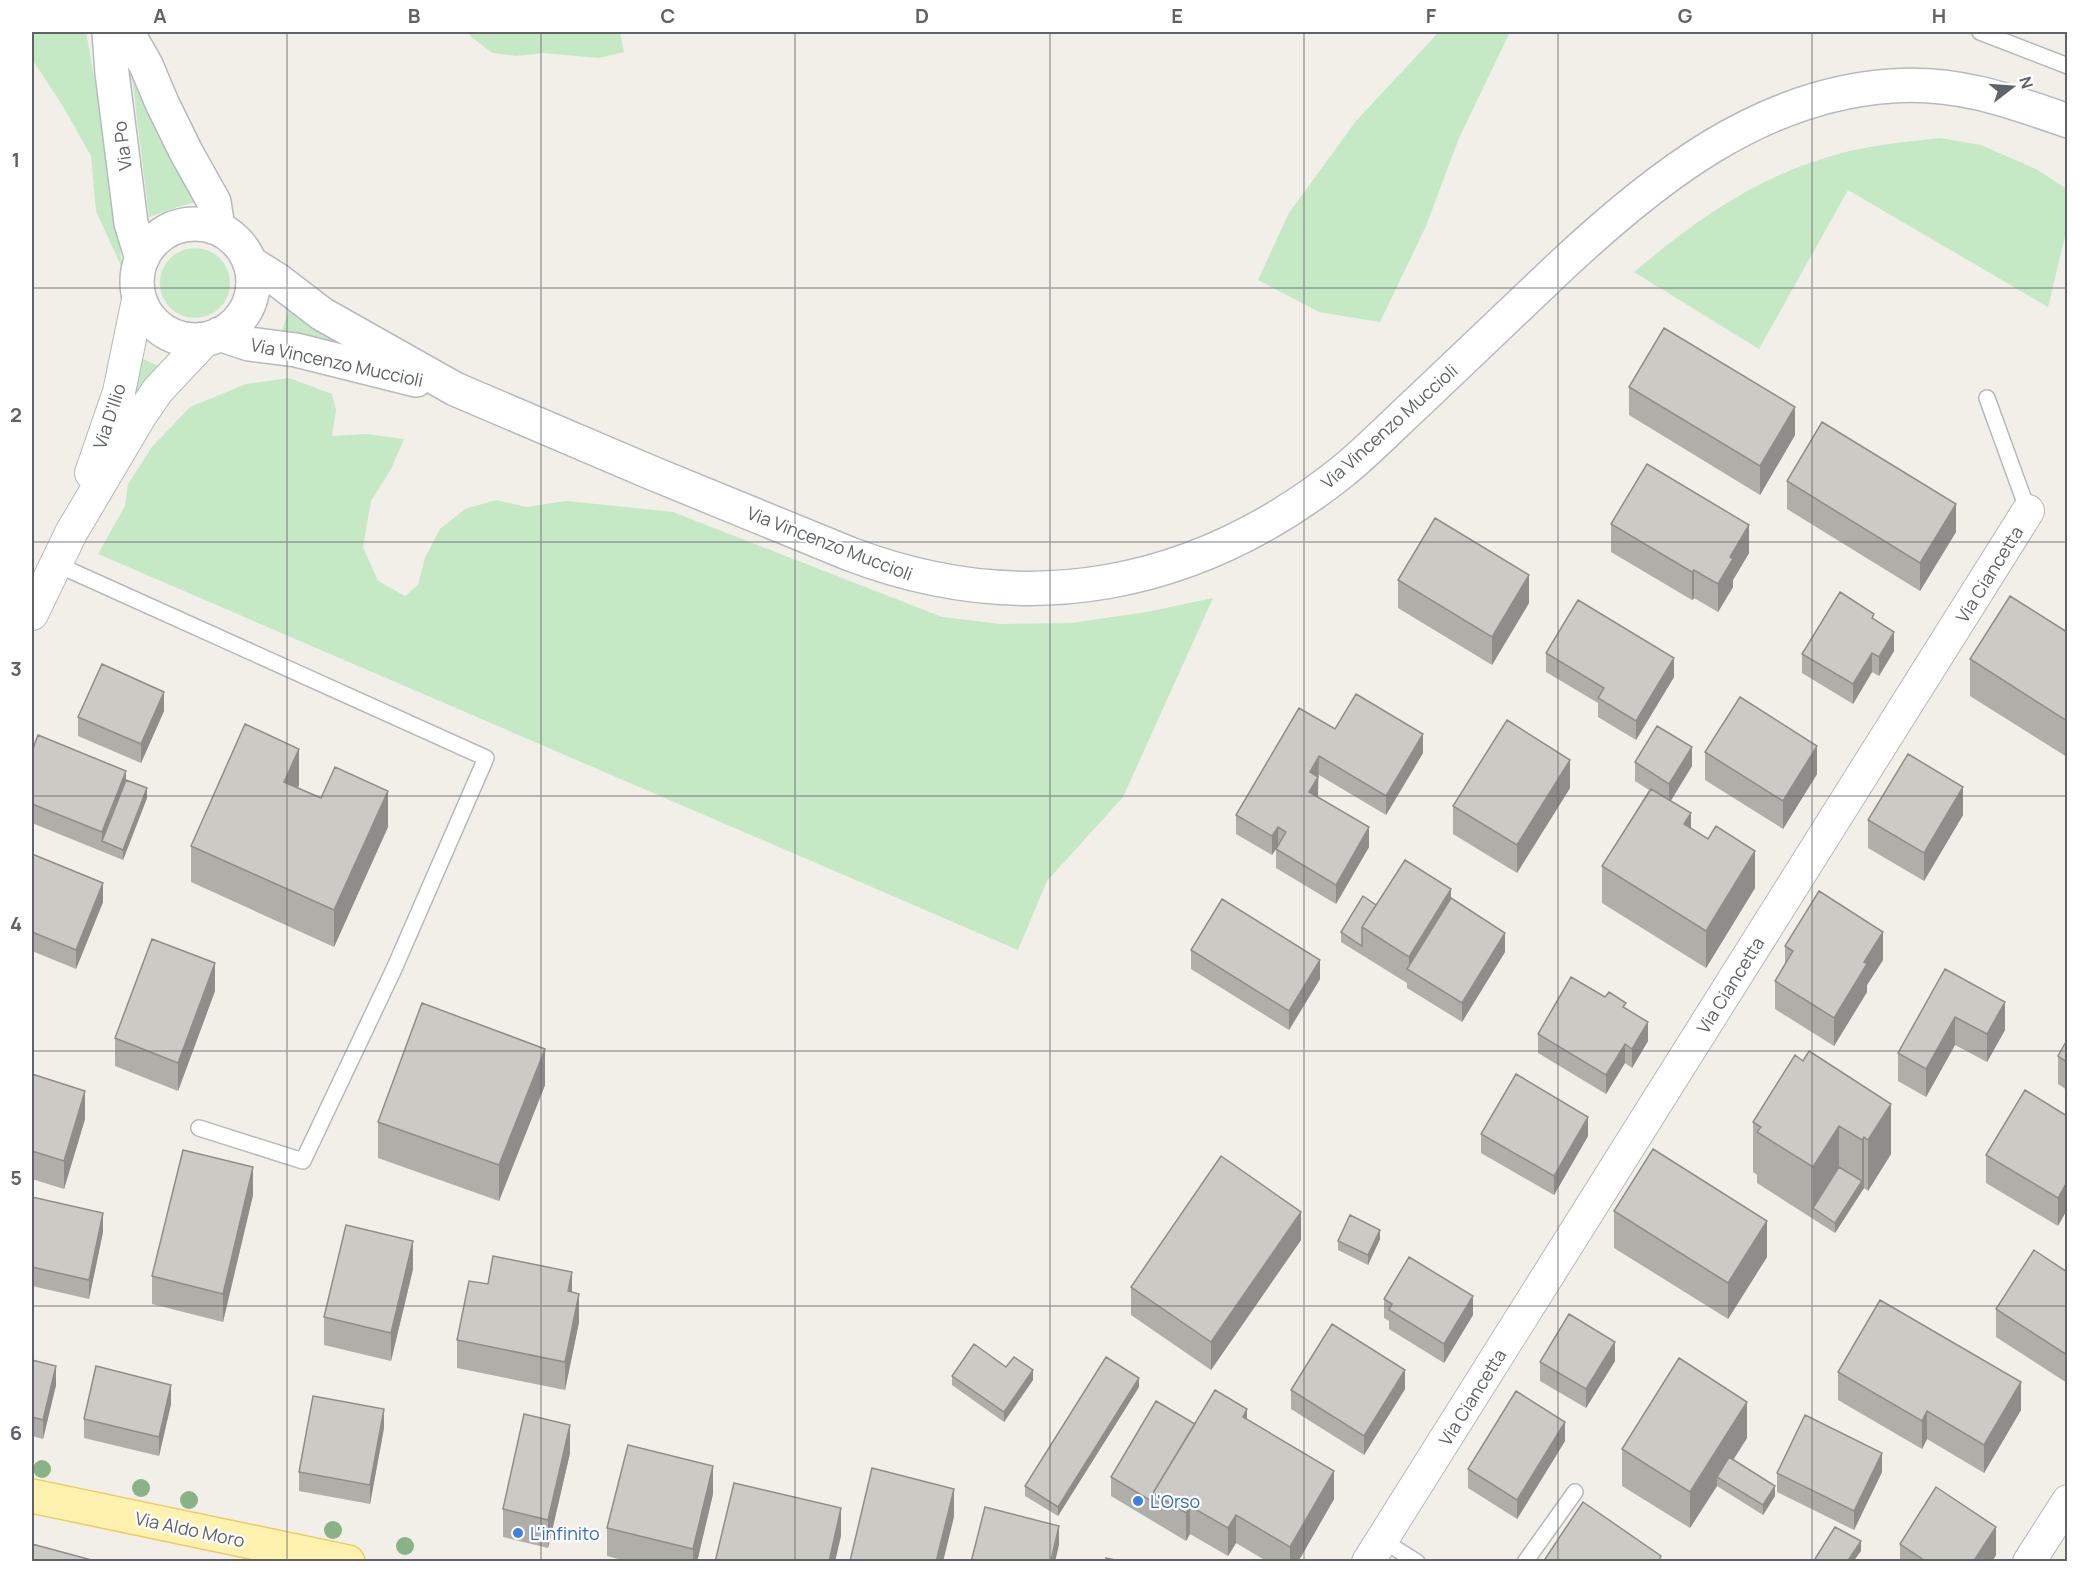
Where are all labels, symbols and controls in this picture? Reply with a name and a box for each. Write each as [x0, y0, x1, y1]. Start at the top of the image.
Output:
text: A [153, 2, 167, 29]
text: B [408, 2, 421, 29]
text: C [661, 2, 675, 29]
text: D [915, 2, 929, 29]
text: E [1171, 2, 1183, 29]
text: F [1426, 2, 1437, 29]
text: G [1678, 2, 1693, 29]
text: H [1932, 2, 1946, 29]
north arrow [1982, 57, 2042, 117]
text: N [2014, 74, 2039, 91]
street label: Via Po [107, 120, 137, 172]
text: 1 [12, 146, 20, 173]
street label: Via Vincenzo Muccioli [249, 332, 425, 392]
street label: Via Vincenzo Muccioli [1316, 358, 1462, 494]
street label: Via D'Ilio [87, 380, 131, 452]
text: 2 [10, 401, 22, 428]
street label: Via Vincenzo Muccioli [744, 500, 916, 586]
street label: Via Ciancetta [1950, 521, 2028, 627]
text: 3 [10, 655, 22, 682]
text: 4 [10, 910, 22, 937]
street label: Via Ciancetta [1691, 932, 1769, 1038]
text: 5 [10, 1164, 22, 1191]
street label: Via Ciancetta [1433, 1344, 1511, 1450]
text: 6 [10, 1419, 22, 1446]
place label: L'Orso [1150, 1489, 1200, 1513]
marker: L'Orso [1131, 1494, 1145, 1508]
street label: Via Aldo Moro [133, 1506, 247, 1552]
place label: L'infinito [530, 1521, 600, 1545]
marker: L'infinito [511, 1526, 525, 1540]

